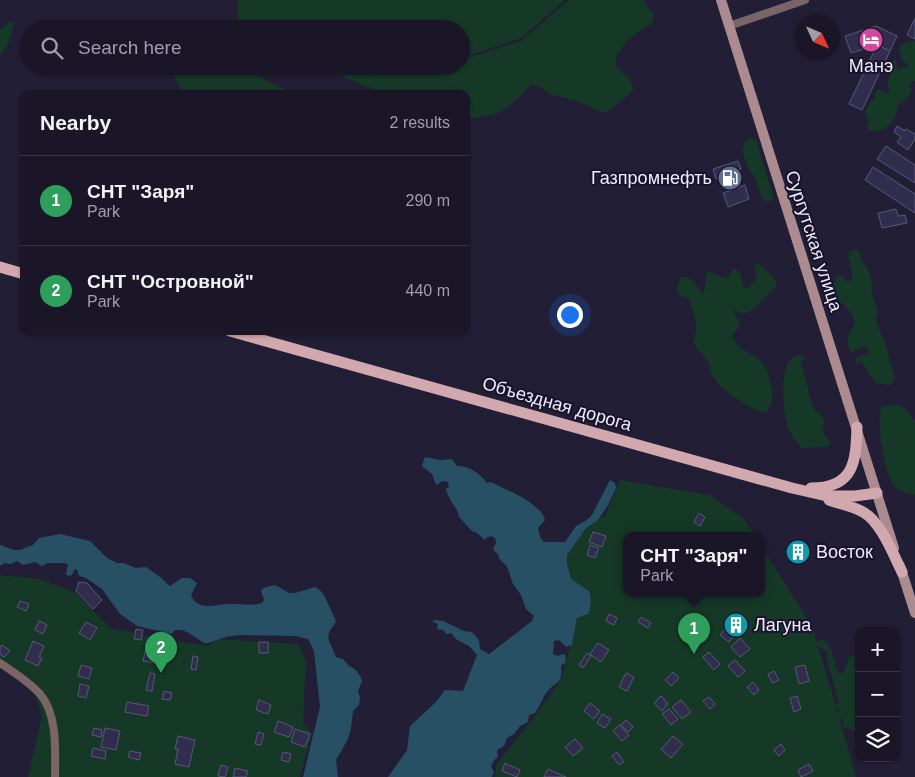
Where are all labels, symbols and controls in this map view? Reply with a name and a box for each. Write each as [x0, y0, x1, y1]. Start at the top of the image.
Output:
north arrow [795, 15, 840, 60]
search box [20, 20, 470, 75]
hotel icon: Манэ [858, 27, 884, 53]
icon: search [38, 34, 66, 62]
text: Search here [78, 37, 182, 58]
place label: Манэ [849, 56, 893, 76]
text: Nearby [40, 111, 111, 134]
text: 2 results [390, 114, 450, 131]
fuel station icon: Газпромнефть [717, 165, 743, 191]
place label: Газпромнефть [591, 168, 712, 188]
street label: Сургутская улица [782, 168, 847, 315]
text: СНТ "Заря" [87, 181, 194, 202]
text: 1 [52, 192, 60, 209]
text: 290 m [406, 192, 450, 209]
text: Park [87, 203, 120, 220]
text: СНТ "Островной" [87, 271, 254, 292]
text: 2 [52, 282, 60, 299]
text: 440 m [406, 282, 450, 299]
text: Park [87, 293, 120, 310]
your location [557, 302, 583, 328]
street label: Объездная дорога [480, 373, 635, 435]
popup [623, 532, 765, 597]
building icon: Восток [785, 539, 811, 565]
place label: Восток [816, 542, 873, 562]
text: СНТ "Заря" [640, 545, 748, 566]
text: Park [640, 567, 673, 584]
building icon: Лагуна [723, 612, 749, 638]
pin: 1 [678, 613, 710, 654]
place label: Лагуна [754, 615, 812, 635]
map controls [855, 627, 900, 762]
button: + [855, 627, 900, 672]
pin: 2 [145, 632, 177, 673]
button: − [855, 672, 900, 717]
button: layers [855, 717, 900, 762]

